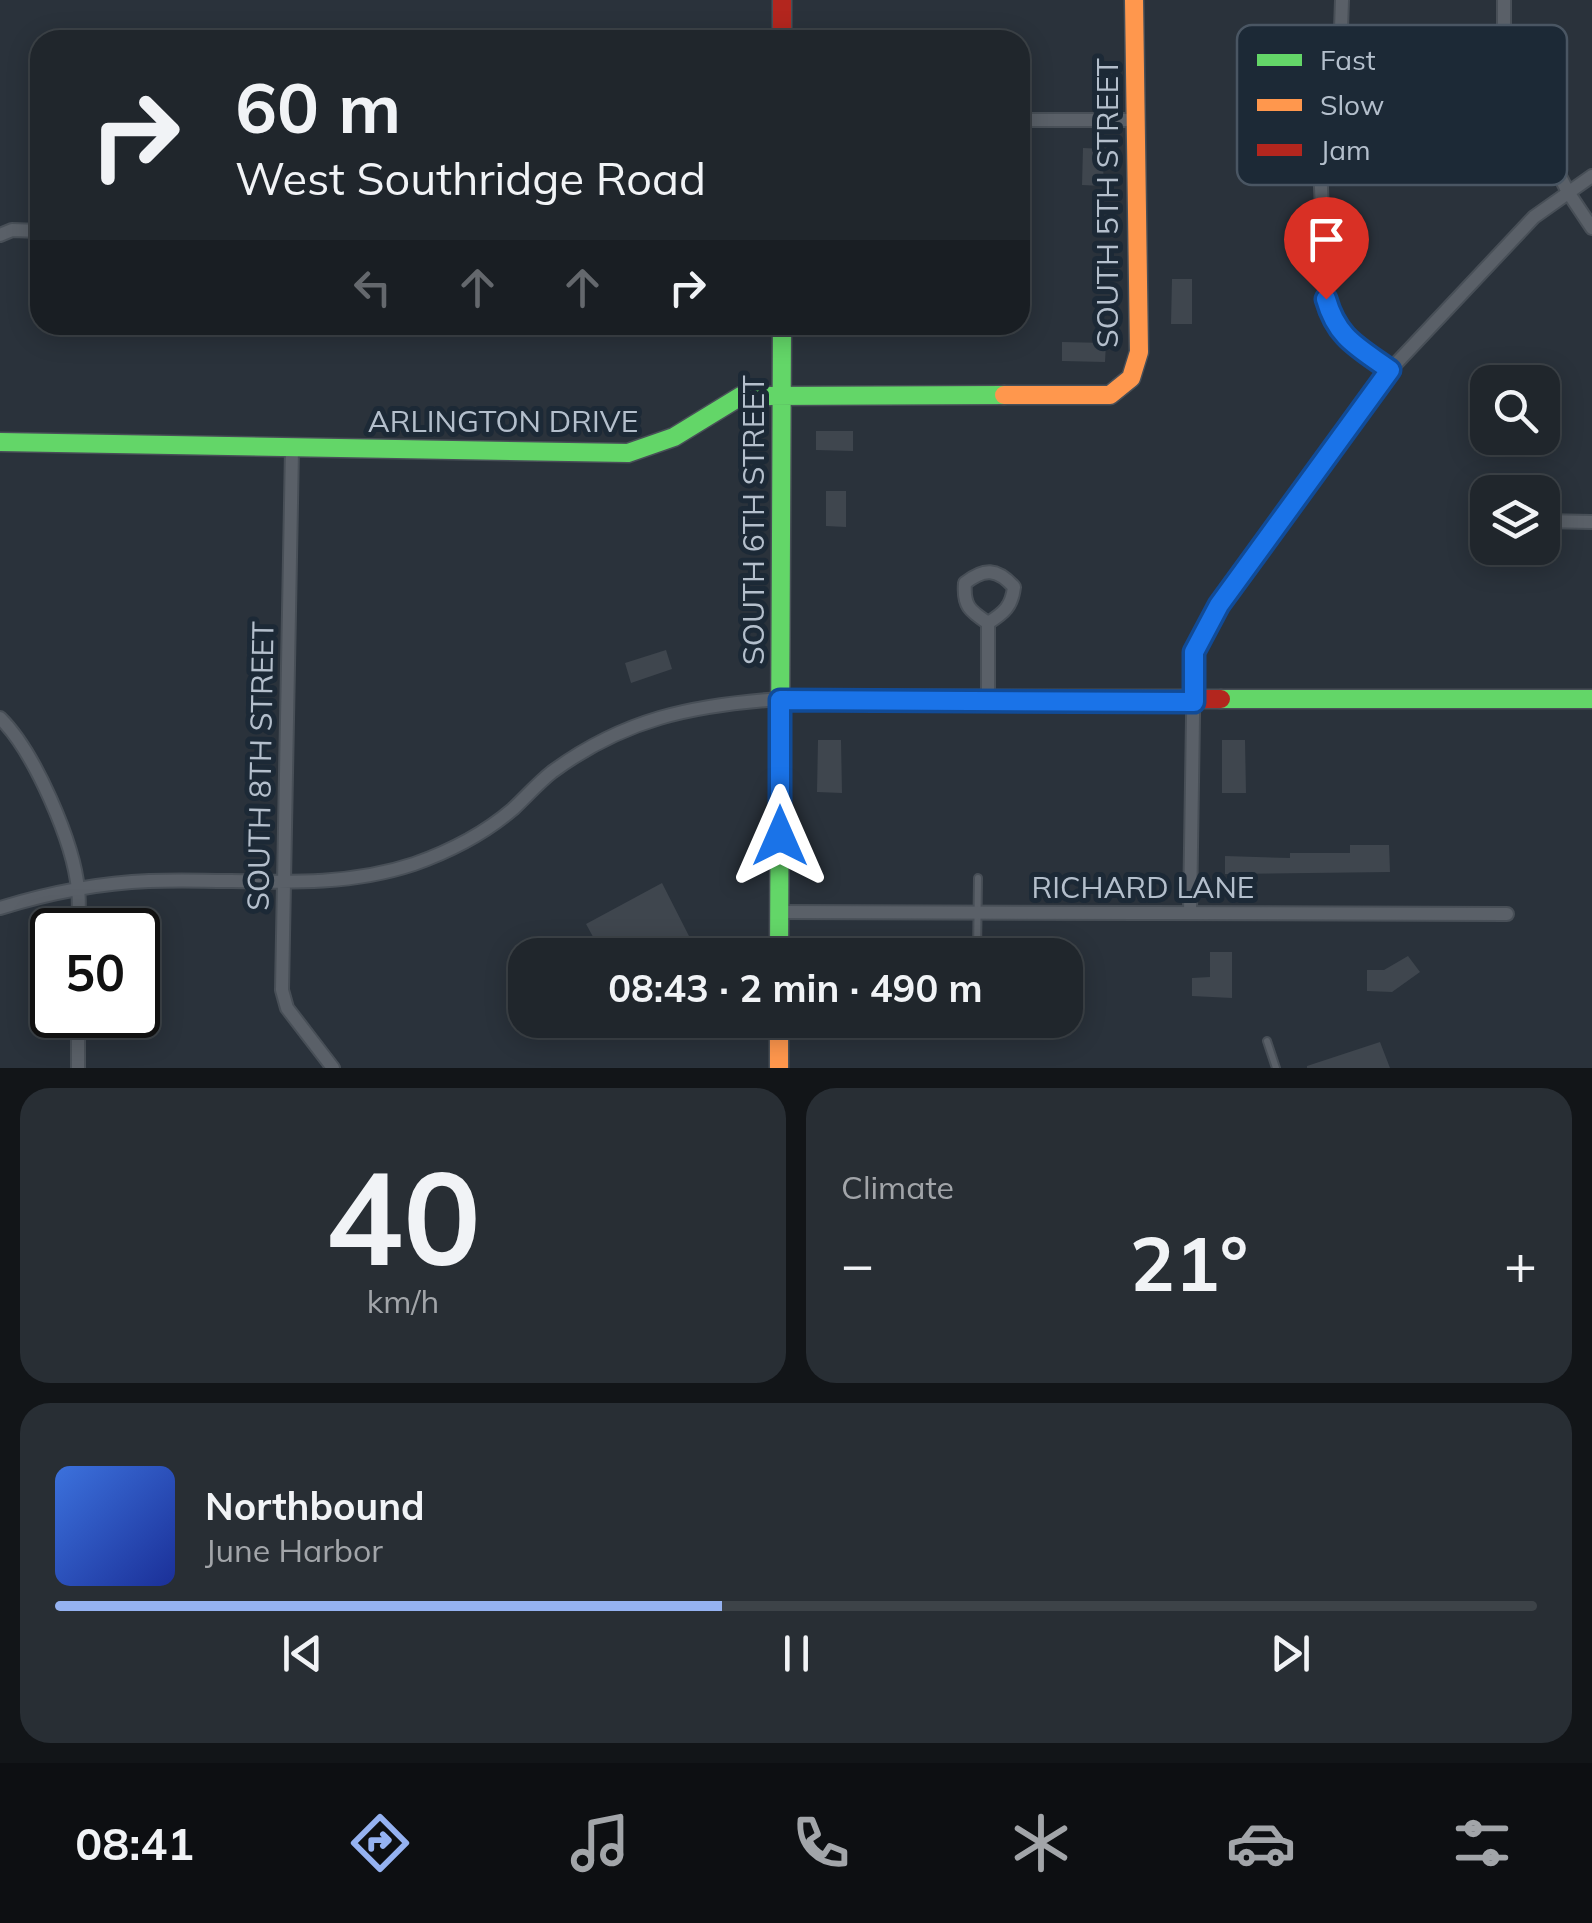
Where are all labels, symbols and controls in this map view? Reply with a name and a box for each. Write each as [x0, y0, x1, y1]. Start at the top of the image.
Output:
legend [1237, 25, 1567, 185]
text: Fast [1320, 42, 1376, 77]
street label: SOUTH 5TH STREET [1088, 58, 1126, 348]
text: 60 m [235, 63, 401, 151]
icon: right [70, 70, 200, 200]
text: Slow [1320, 87, 1384, 122]
text: Jam [1320, 132, 1371, 167]
text: West Southridge Road [235, 150, 706, 206]
pin [1284, 197, 1369, 300]
icon: arrive [1299, 212, 1354, 267]
icon: left [345, 260, 400, 315]
icon: ahead [450, 260, 505, 315]
icon: ahead [555, 260, 610, 315]
icon: right [660, 260, 715, 315]
map controls [1470, 365, 1560, 565]
button: search [1470, 365, 1560, 455]
street label: SOUTH 6TH STREET [734, 375, 772, 665]
street label: ARLINGTON DRIVE [368, 402, 638, 440]
button: layers [1470, 475, 1560, 565]
street label: SOUTH 8TH STREET [238, 621, 282, 911]
position arrow [728, 784, 832, 888]
street label: RICHARD LANE [1032, 868, 1254, 906]
speed limit sign: 50 [30, 908, 160, 1038]
text: 08:43 · 2 min · 490 m [608, 964, 983, 1012]
text: 40 [325, 1134, 481, 1298]
text: Climate [841, 1167, 954, 1207]
text: 21° [1130, 1216, 1248, 1310]
text: − [841, 1229, 874, 1298]
text: + [1504, 1229, 1537, 1298]
text: km/h [367, 1281, 439, 1321]
text: Northbound [205, 1482, 425, 1530]
text: June Harbor [205, 1530, 383, 1570]
icon: previous [275, 1626, 330, 1681]
icon: pause [769, 1626, 824, 1681]
icon: next [1263, 1626, 1318, 1681]
icon: directions [345, 1808, 415, 1878]
icon: music [565, 1808, 635, 1878]
icon: phone [786, 1808, 856, 1878]
icon: climate [1006, 1808, 1076, 1878]
icon: car [1226, 1808, 1296, 1878]
icon: filters [1447, 1808, 1517, 1878]
text: 08:41 [75, 1815, 194, 1871]

